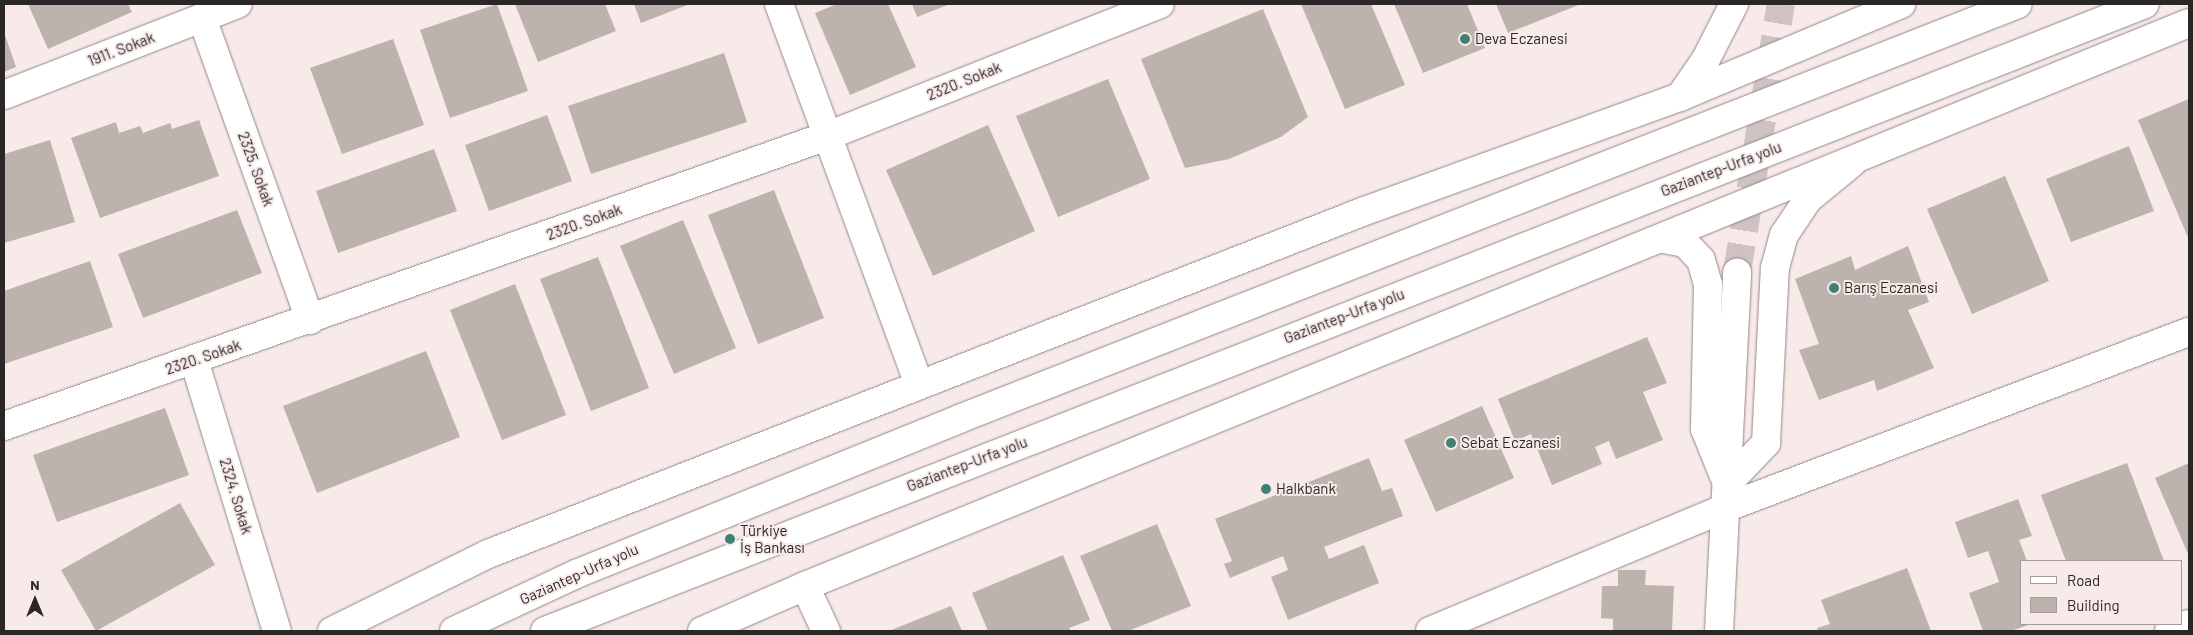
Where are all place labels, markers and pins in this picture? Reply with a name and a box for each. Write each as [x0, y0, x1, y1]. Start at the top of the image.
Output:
place label: Deva Eczanesi [1475, 30, 1568, 48]
marker: Deva Eczanesi [1459, 33, 1471, 45]
place label: Barış Eczanesi [1844, 279, 1938, 297]
marker: Barış Eczanesi [1828, 282, 1840, 294]
place label: Sebat Eczanesi [1461, 434, 1560, 452]
marker: Sebat Eczanesi [1445, 437, 1457, 449]
place label: Halkbank [1276, 480, 1336, 498]
marker: Halkbank [1260, 483, 1272, 495]
place label: Türkiye İş Bankası [740, 521, 805, 556]
marker: Türkiye İş Bankası [724, 533, 736, 545]

